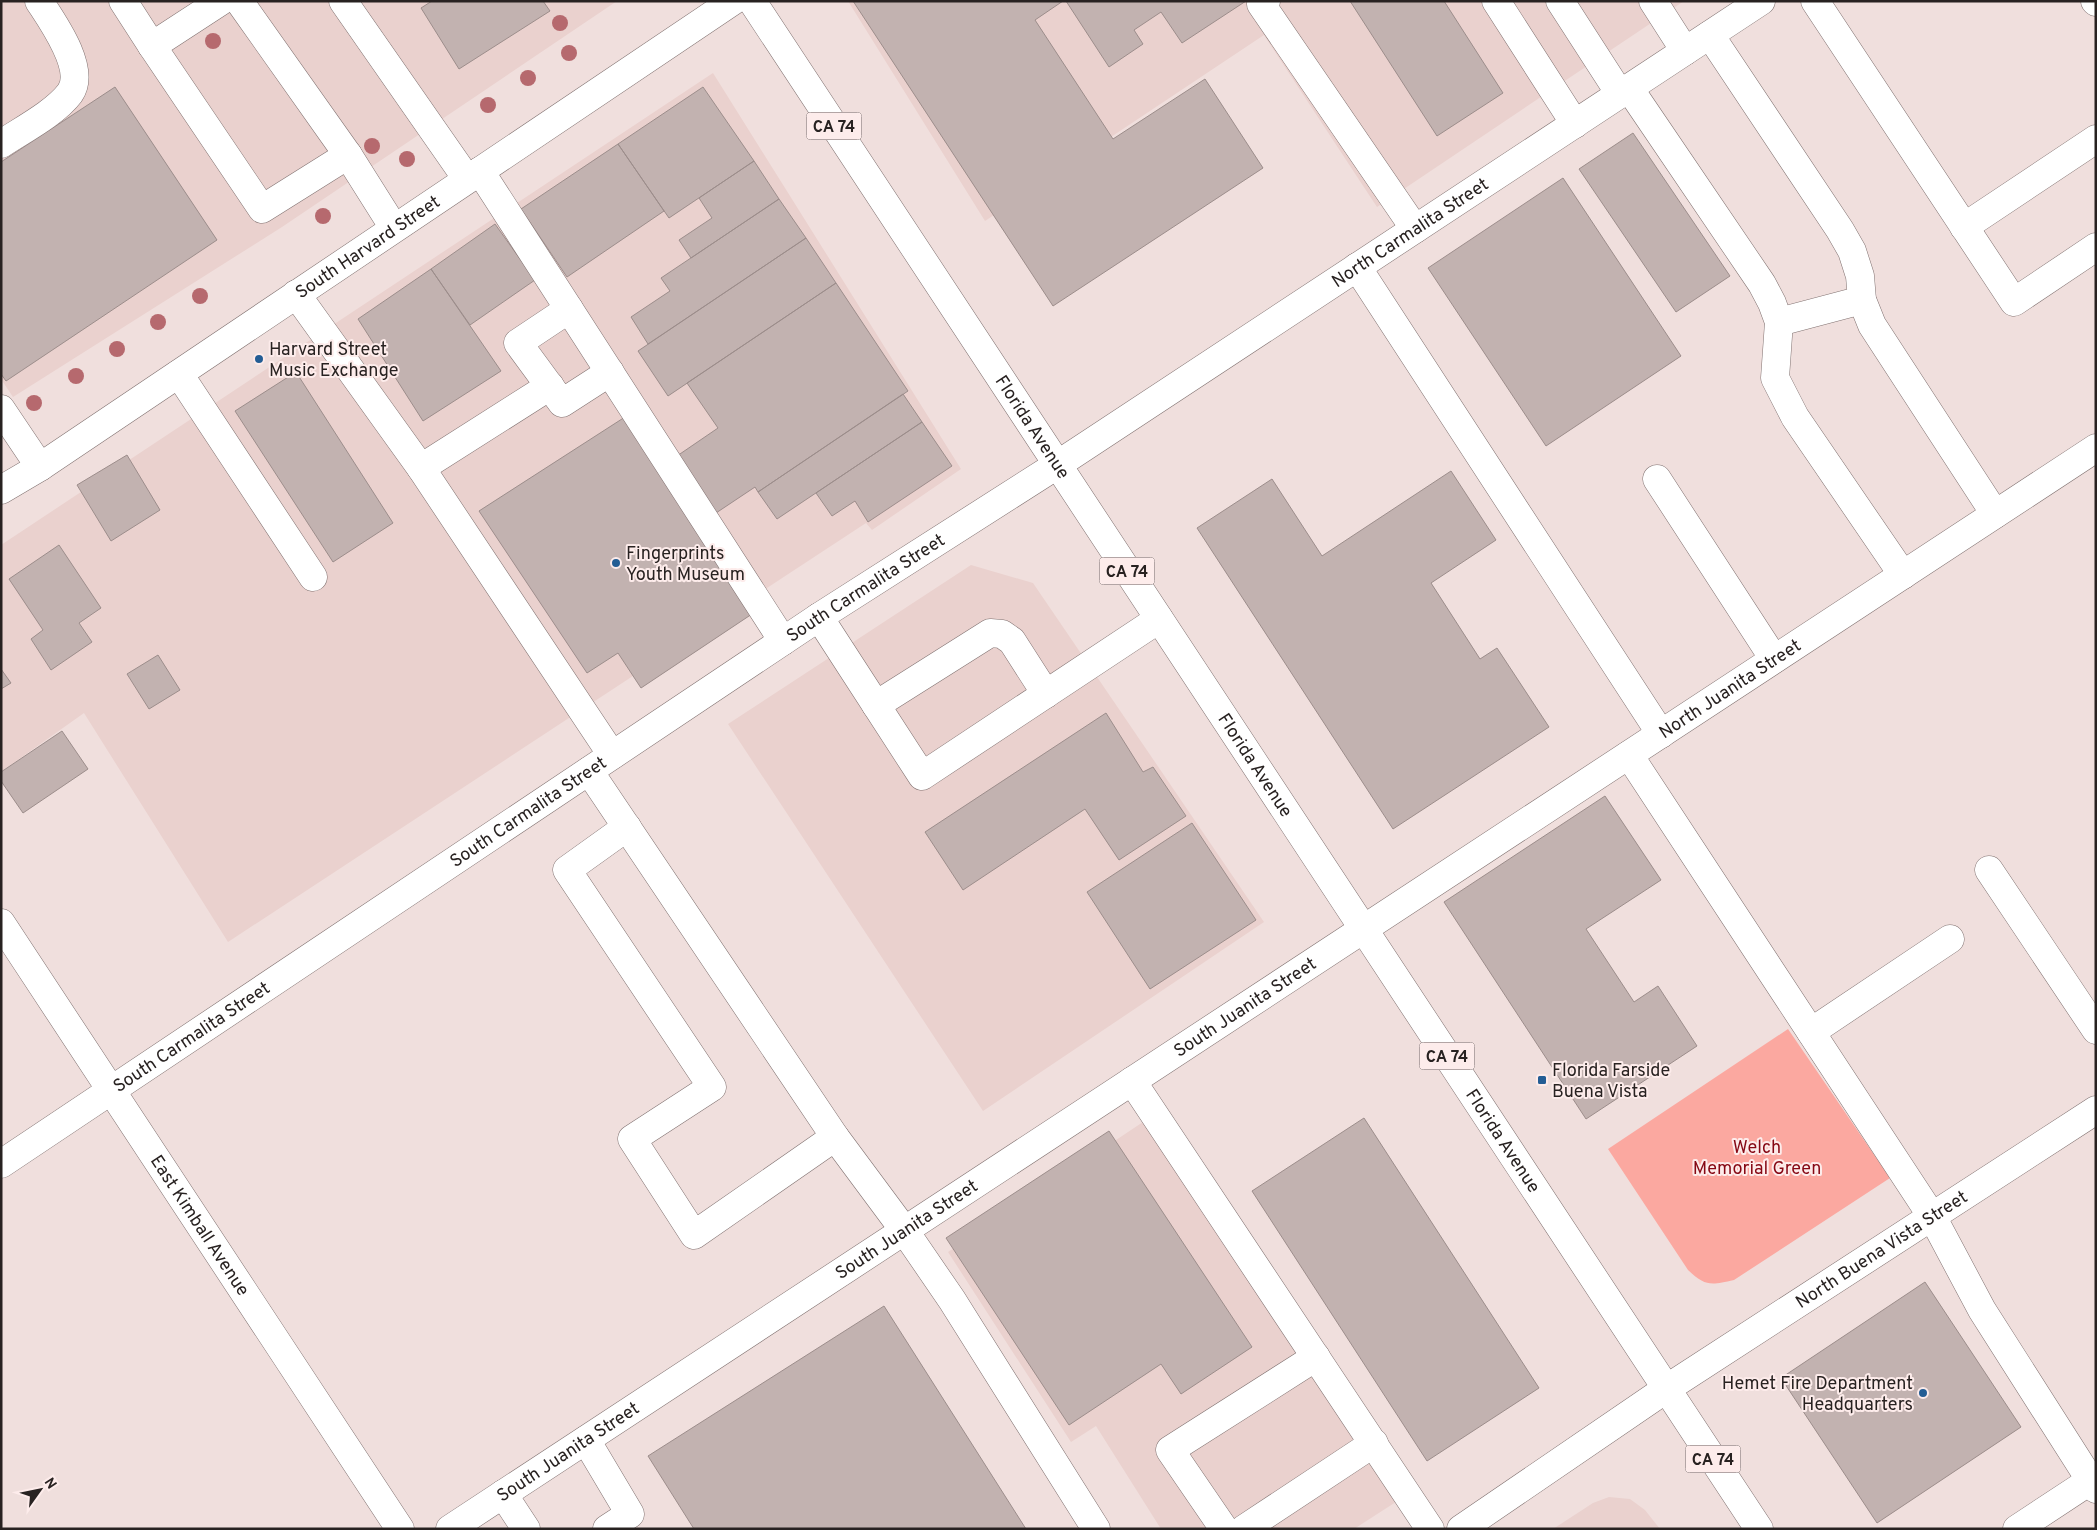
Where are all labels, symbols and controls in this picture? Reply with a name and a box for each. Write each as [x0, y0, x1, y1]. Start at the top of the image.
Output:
road number: CA 74 [806, 112, 862, 140]
street label: North Carmalita Street [1328, 174, 1493, 294]
street label: South Harvard Street [292, 191, 445, 305]
place label: Harvard Street Music Exchange [269, 339, 398, 383]
marker: Harvard Street Music Exchange [253, 353, 265, 365]
street label: Florida Avenue [989, 371, 1074, 484]
street label: South Carmalita Street [783, 530, 950, 648]
place label: Fingerprints Youth Museum [626, 543, 745, 587]
marker: Fingerprints Youth Museum [610, 557, 622, 569]
road number: CA 74 [1100, 558, 1154, 584]
street label: North Juanita Street [1655, 635, 1806, 745]
street label: Florida Avenue [1212, 710, 1297, 822]
street label: South Carmalita Street [446, 752, 612, 873]
street label: South Juanita Street [1170, 953, 1321, 1063]
street label: South Carmalita Street [109, 977, 275, 1099]
road number: CA 74 [1420, 1042, 1474, 1070]
place label: Florida Farside Buena Vista [1552, 1060, 1670, 1104]
marker: Florida Farside Buena Vista [1536, 1074, 1548, 1086]
street label: Florida Avenue [1459, 1085, 1544, 1198]
park label: Welch Memorial Green [1693, 1137, 1821, 1181]
street label: East Kimball Avenue [144, 1151, 254, 1301]
street label: South Juanita Street [832, 1175, 983, 1286]
street label: North Buena Vista Street [1792, 1186, 1972, 1315]
place label: Hemet Fire Department Headquarters [1722, 1373, 1913, 1417]
marker: Hemet Fire Department Headquarters [1917, 1387, 1929, 1399]
street label: South Juanita Street [493, 1398, 644, 1508]
road number: CA 74 [1686, 1446, 1740, 1472]
north arrow [15, 1465, 65, 1515]
text: N [40, 1475, 60, 1493]

